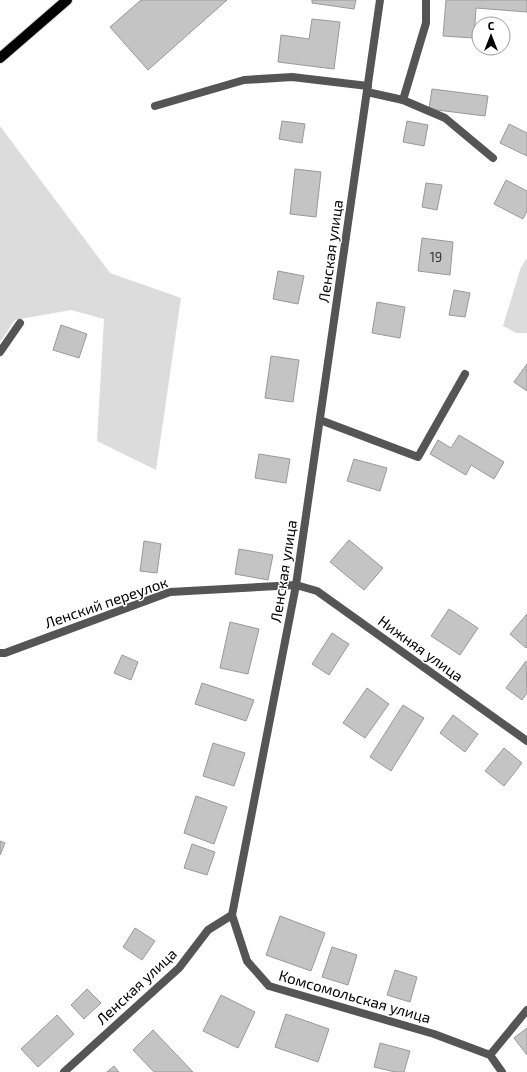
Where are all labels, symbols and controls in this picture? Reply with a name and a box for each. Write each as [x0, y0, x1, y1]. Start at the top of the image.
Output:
north arrow [471, 16, 511, 56]
text: С [488, 19, 495, 32]
street label: Ленская улица [314, 198, 347, 304]
house number: 19 [430, 249, 442, 265]
street label: Ленская улица [266, 518, 301, 624]
street label: Ленский переулок [42, 572, 170, 632]
street label: Нижняя улица [374, 611, 467, 686]
street label: Ленская улица [92, 944, 181, 1029]
street label: Комсомольская улица [277, 966, 433, 1027]

